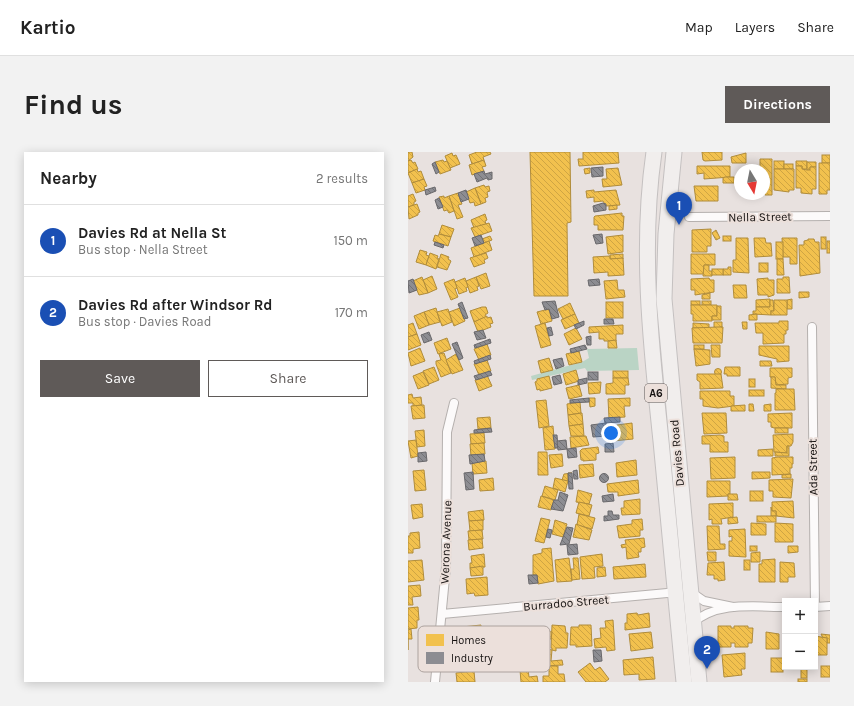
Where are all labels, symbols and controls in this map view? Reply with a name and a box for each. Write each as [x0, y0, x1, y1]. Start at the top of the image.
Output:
text: Kartio [20, 17, 75, 39]
text: Map [685, 19, 713, 36]
text: Layers [735, 19, 775, 36]
text: Share [797, 19, 834, 36]
button: Directions [725, 86, 830, 123]
text: Find us [24, 88, 123, 121]
north arrow [734, 164, 770, 200]
text: Nearby [40, 168, 97, 188]
text: 2 results [316, 171, 368, 186]
pin: 1 [666, 192, 692, 225]
street label: Nella Street [728, 209, 792, 225]
text: Davies Rd at Nella St [78, 224, 226, 242]
text: 1 [51, 233, 55, 248]
text: 150 m [333, 233, 368, 248]
text: Bus stop · Nella Street [78, 242, 208, 257]
text: Davies Rd after Windsor Rd [78, 296, 273, 314]
text: 2 [49, 305, 57, 320]
text: 170 m [335, 305, 368, 320]
text: Bus stop · Davies Road [78, 314, 211, 329]
button: Save [40, 360, 200, 397]
button: Share [208, 360, 368, 397]
road number: A6 [645, 384, 667, 402]
street label: Davies Road [667, 419, 687, 487]
your location [601, 423, 621, 443]
street label: Ada Street [806, 438, 820, 495]
street label: Werona Avenue [438, 500, 454, 584]
street label: Burradoo Street [523, 592, 610, 614]
map controls [782, 598, 818, 670]
button: + [782, 598, 818, 634]
legend [418, 626, 550, 672]
text: Homes [451, 634, 486, 647]
button: − [782, 634, 818, 670]
pin: 2 [694, 636, 720, 669]
text: Industry [451, 652, 493, 665]

